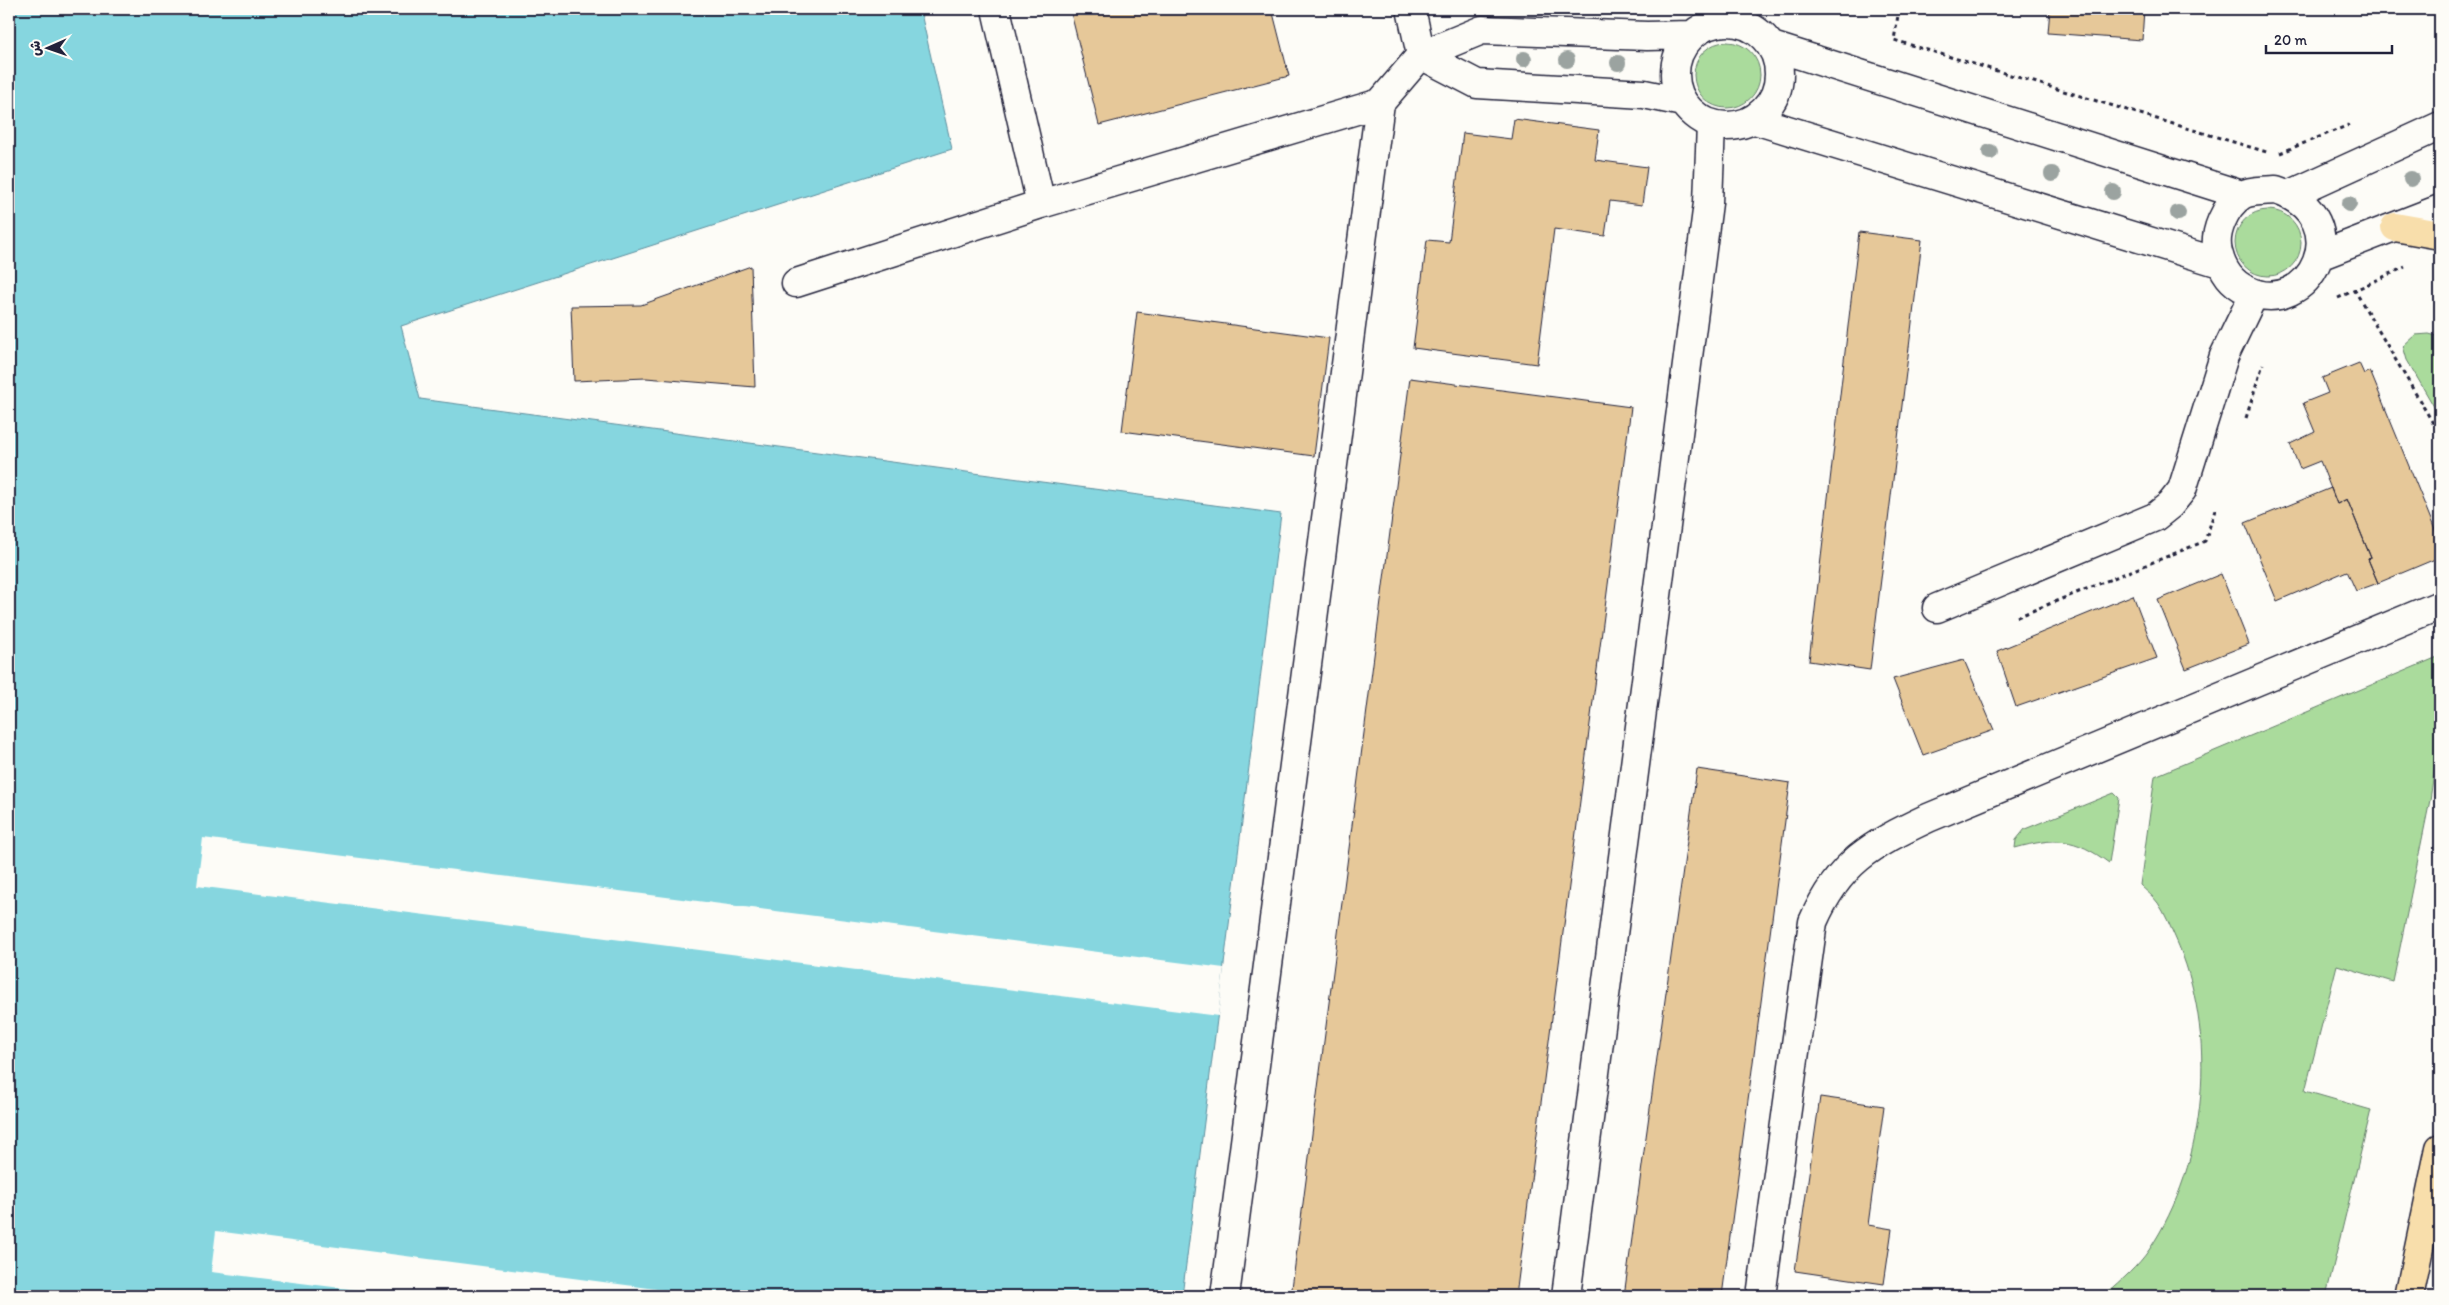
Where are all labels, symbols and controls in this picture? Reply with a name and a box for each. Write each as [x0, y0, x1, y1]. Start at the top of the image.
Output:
north arrow [22, 22, 72, 72]
scale bar [2266, 22, 2393, 54]
text: 20 m [2274, 31, 2308, 49]
text: ش [27, 40, 44, 56]

